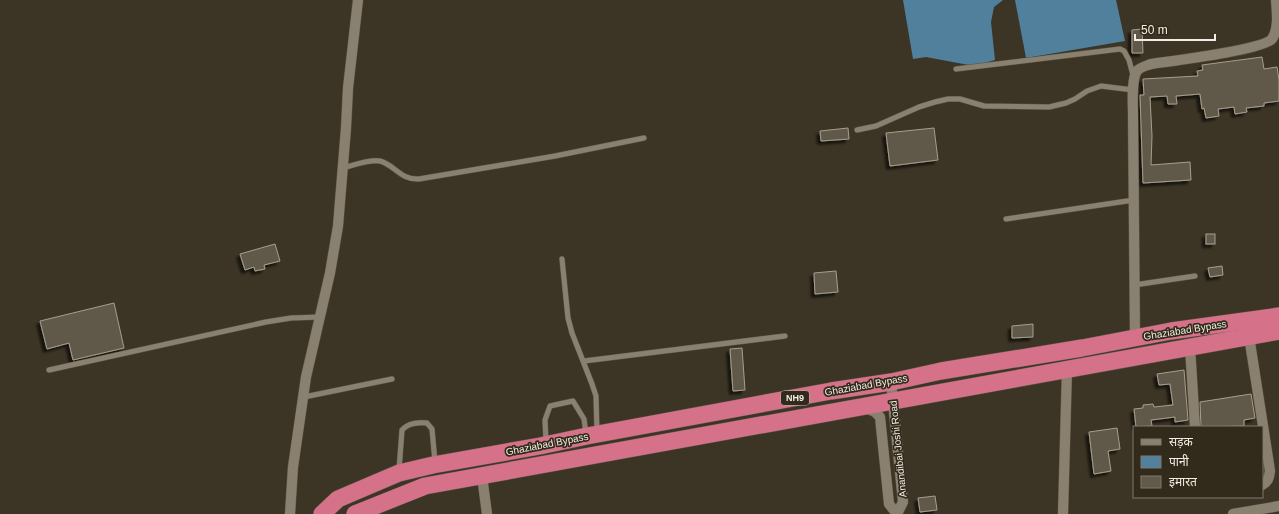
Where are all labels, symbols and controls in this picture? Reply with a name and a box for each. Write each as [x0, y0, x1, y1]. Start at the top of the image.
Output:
scale bar [1135, 16, 1215, 42]
text: 50 m [1141, 23, 1168, 37]
street label: Ghaziabad Bypass [1143, 318, 1227, 342]
street label: Ghaziabad Bypass [824, 372, 908, 398]
road number: NH9 [781, 391, 809, 405]
street label: Anandibai Joshi Road [887, 400, 909, 498]
legend [1133, 426, 1263, 498]
street label: Ghaziabad Bypass [505, 431, 589, 457]
text: सड़क [1169, 435, 1194, 449]
text: पानी [1169, 454, 1190, 469]
text: इमारत [1169, 475, 1198, 489]

